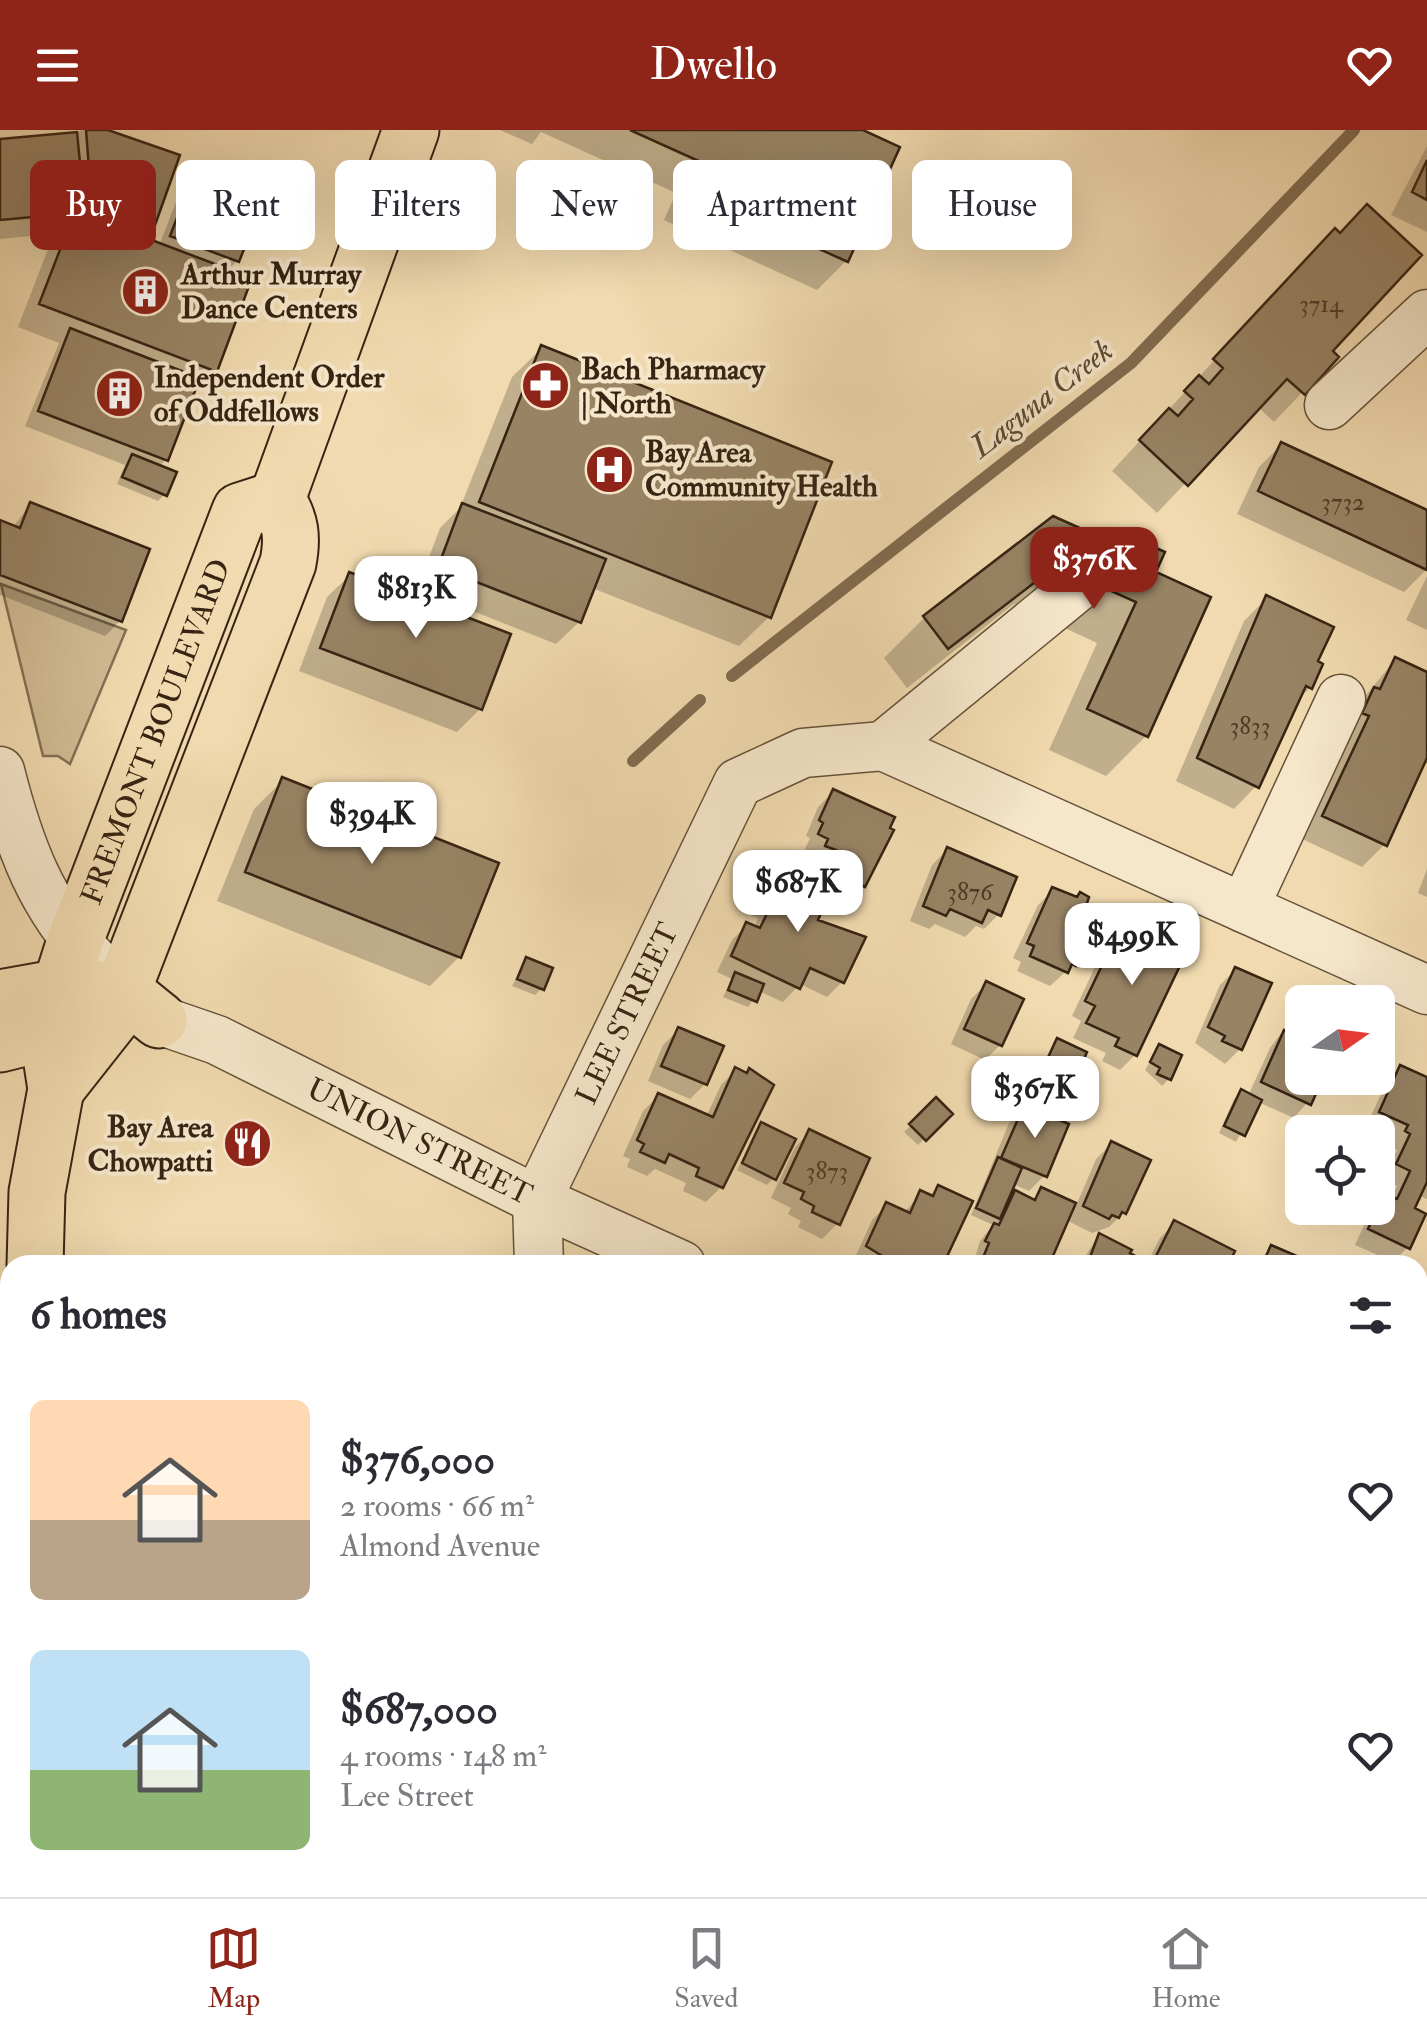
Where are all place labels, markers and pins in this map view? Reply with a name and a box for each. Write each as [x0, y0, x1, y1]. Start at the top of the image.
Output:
place label: Arthur Murray Dance Centers [179, 256, 363, 327]
building icon: Arthur Murray Dance Centers [120, 265, 172, 317]
place label: Bach Pharmacy | North [581, 351, 767, 422]
place label: Independent Order of Oddfellows [154, 359, 385, 430]
pharmacy icon: Bach Pharmacy | North [520, 360, 572, 412]
building icon: Independent Order of Oddfellows [93, 368, 145, 420]
place label: Bay Area Community Health [645, 434, 878, 505]
hospital icon: Bay Area Community Health [584, 443, 636, 495]
pin: $376K [1024, 527, 1164, 612]
pin: $813K [346, 556, 486, 641]
pin: $394K [302, 782, 442, 867]
pin: $687K [728, 850, 868, 935]
pin: $499K [1062, 903, 1202, 988]
pin: $367K [965, 1056, 1105, 1141]
place label: Bay Area Chowpatti [88, 1109, 215, 1180]
restaurant icon: Bay Area Chowpatti [222, 1118, 274, 1170]

